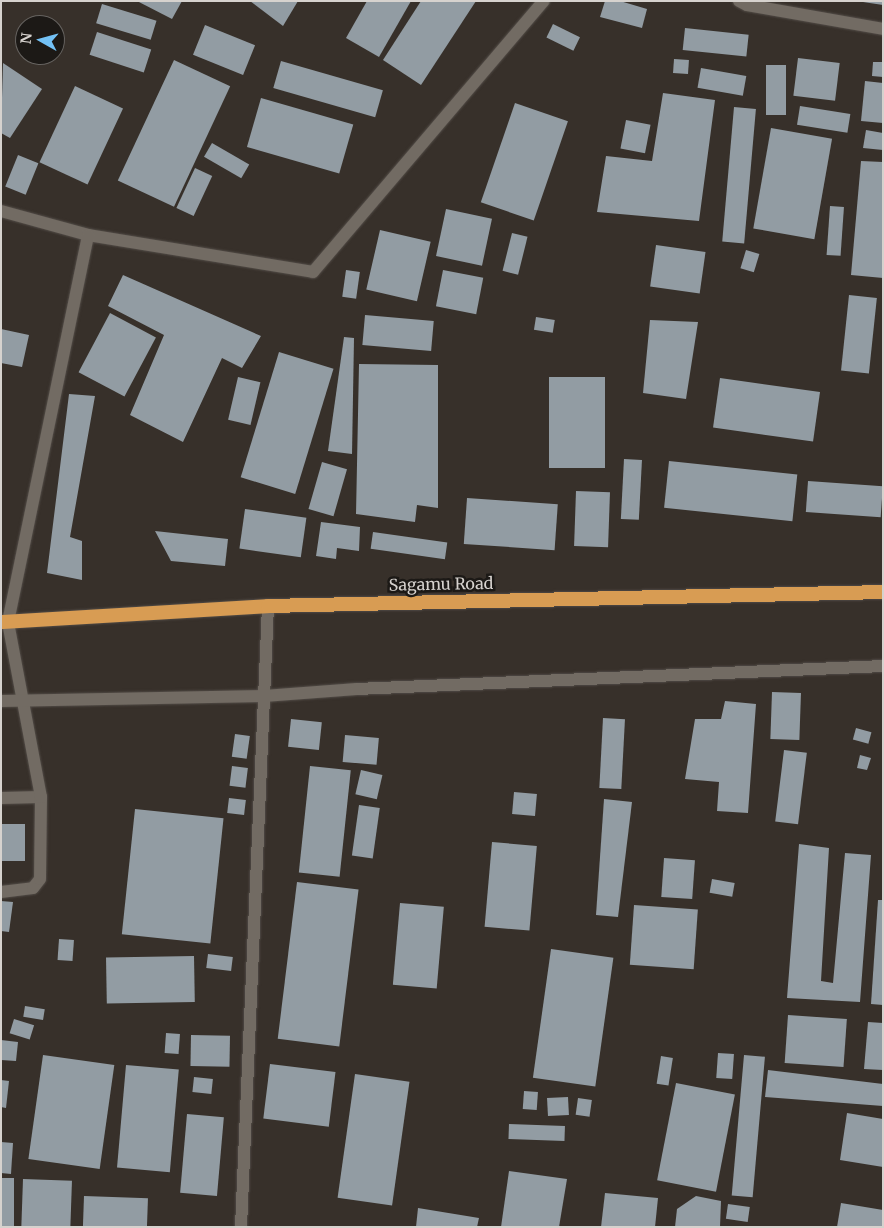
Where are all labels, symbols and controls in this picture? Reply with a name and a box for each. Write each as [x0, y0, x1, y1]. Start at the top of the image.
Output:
north arrow [15, 15, 65, 65]
text: N [16, 32, 36, 45]
street label: Sagamu Road [388, 573, 494, 595]

